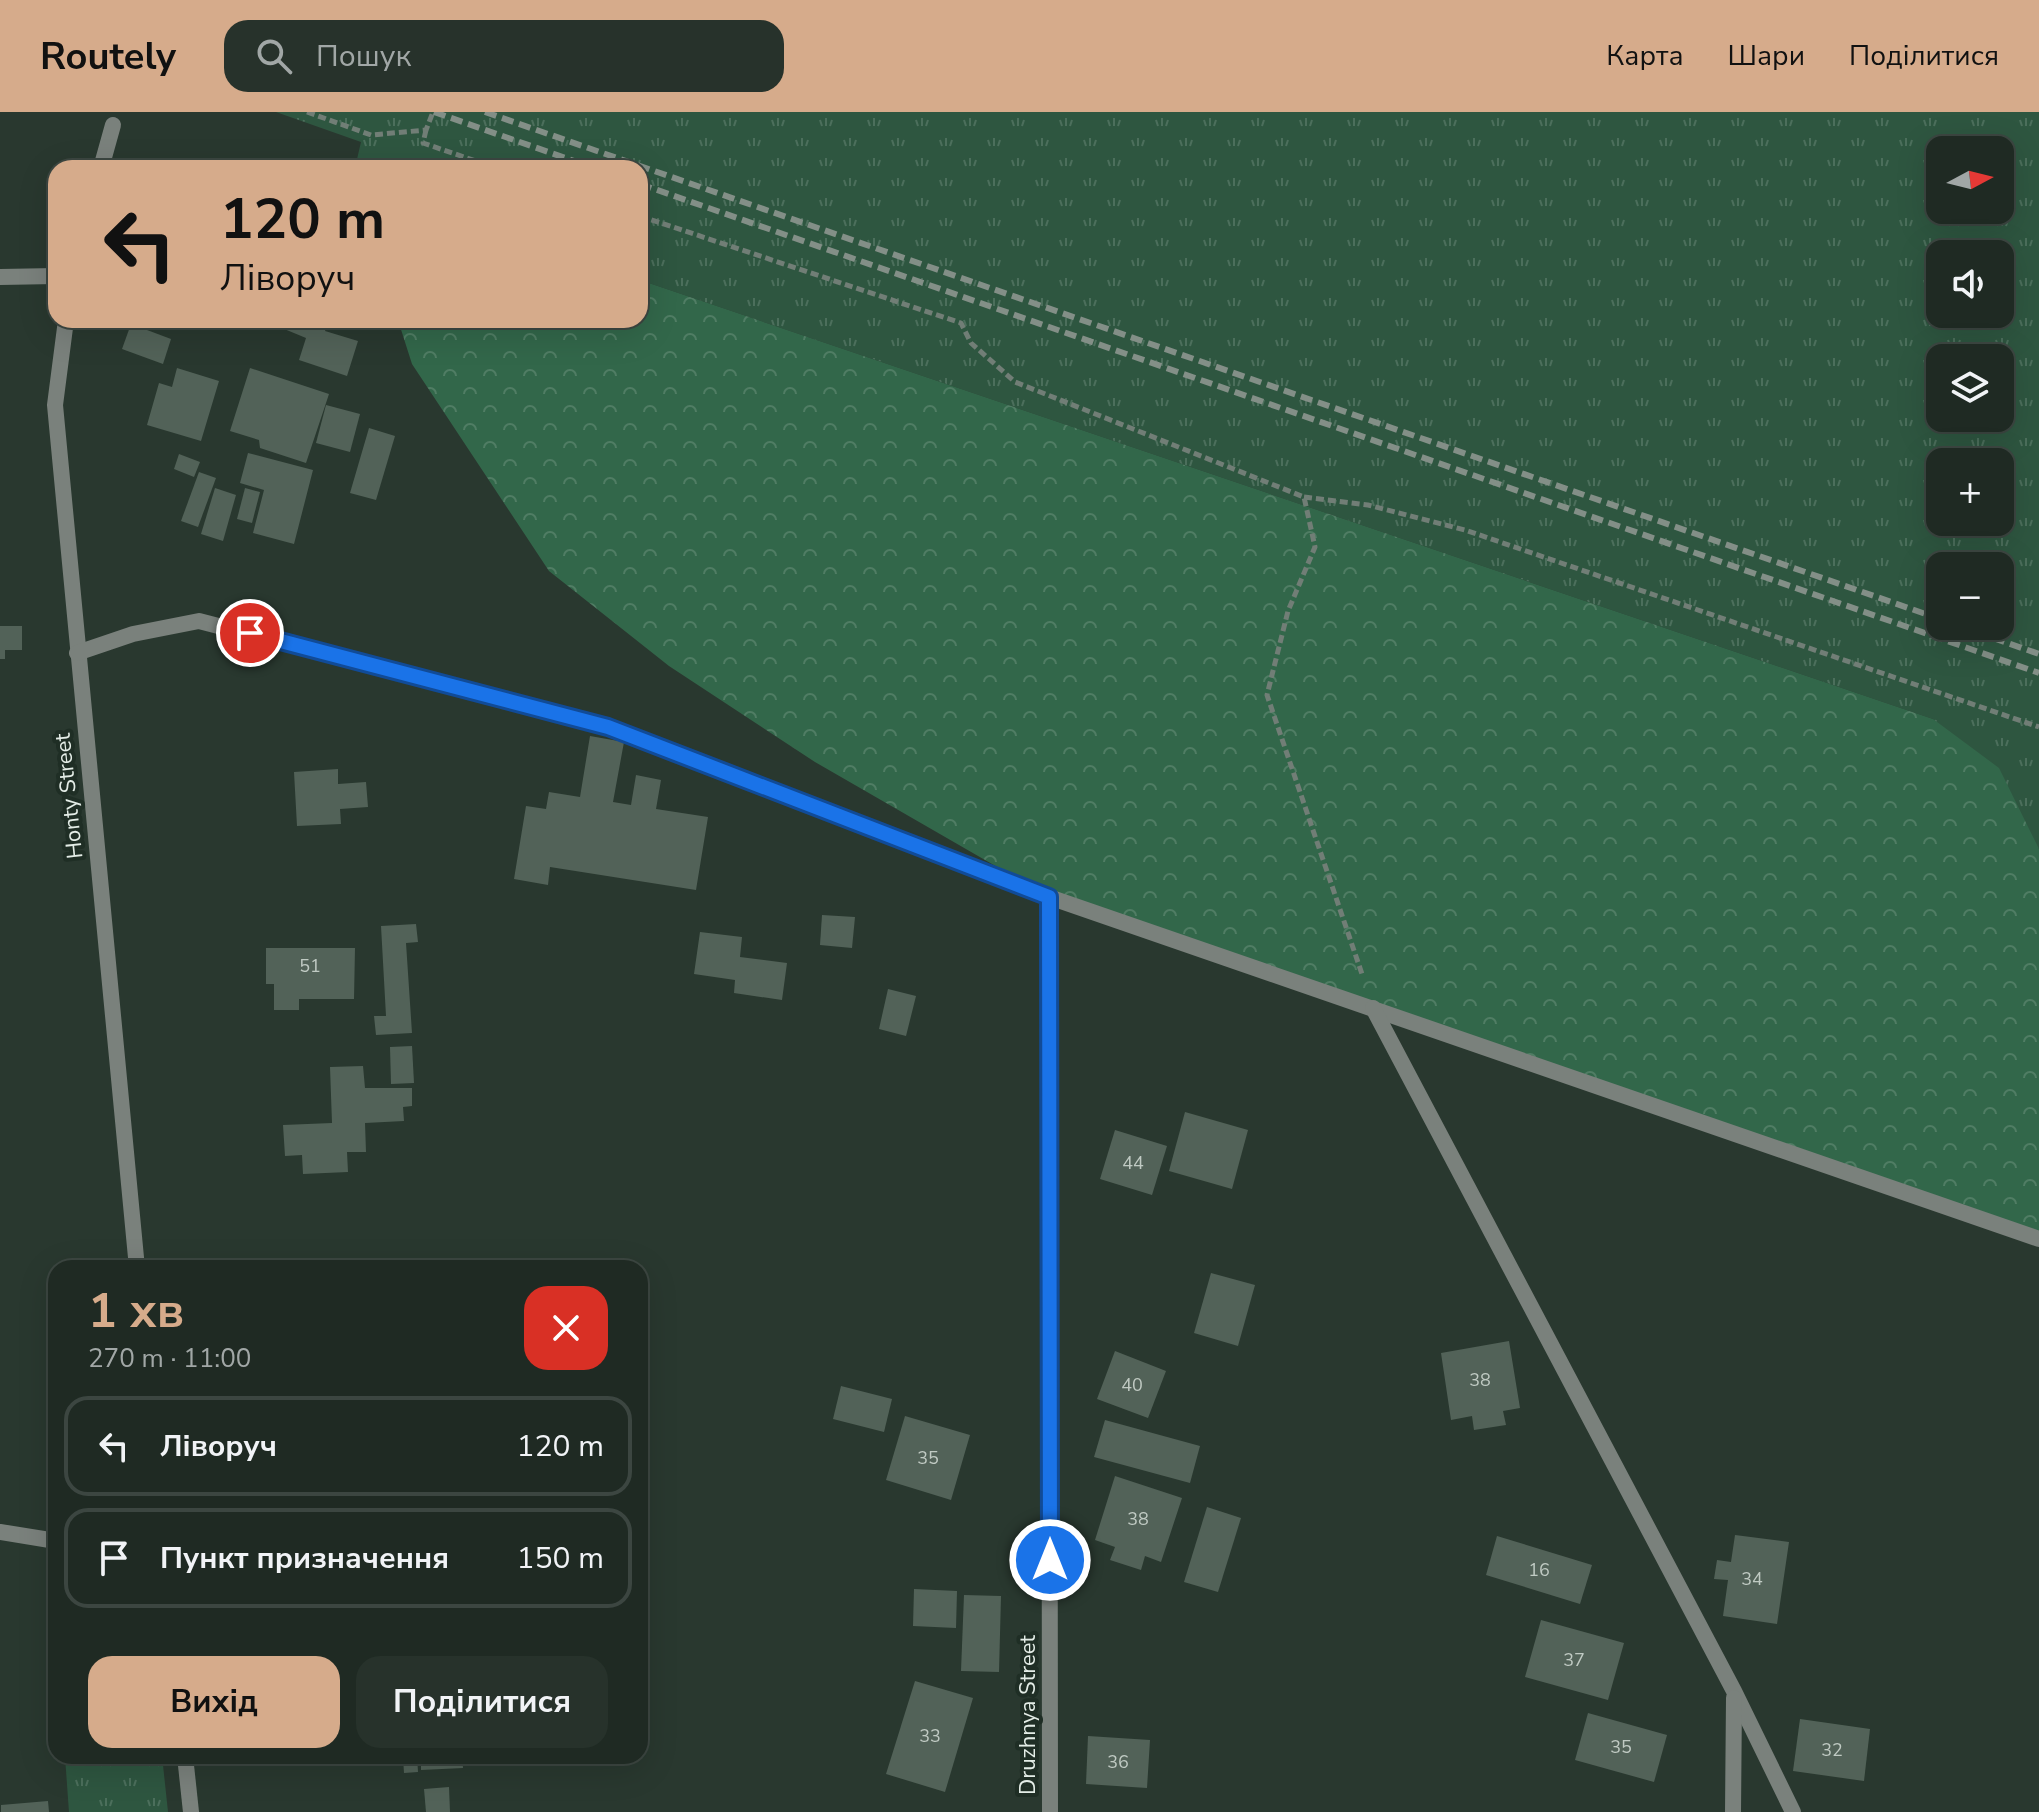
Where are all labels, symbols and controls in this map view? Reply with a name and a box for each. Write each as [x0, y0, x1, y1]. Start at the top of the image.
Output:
search box [224, 20, 784, 92]
text: Routely [40, 31, 176, 82]
icon: search [252, 34, 296, 78]
text: Пошук [316, 36, 411, 77]
text: Карта [1606, 37, 1684, 75]
text: Шари [1728, 37, 1805, 75]
text: Поділитися [1849, 37, 1999, 75]
north arrow [1926, 136, 2014, 224]
map controls [1926, 136, 2014, 640]
text: 120 m [220, 181, 385, 258]
icon: left [88, 192, 192, 296]
button: sound [1926, 240, 2014, 328]
text: Ліворуч [220, 254, 355, 303]
button: layers [1926, 344, 2014, 432]
button: + [1926, 448, 2014, 536]
button: − [1926, 552, 2014, 640]
pin [216, 599, 284, 667]
icon: arrive [228, 611, 272, 655]
street label: Honty Street [47, 731, 91, 860]
house number: 51 [299, 954, 321, 978]
house number: 44 [1122, 1151, 1144, 1175]
text: 1 хв [88, 1278, 184, 1344]
button: close [524, 1286, 608, 1370]
text: 270 m · 11:00 [88, 1341, 251, 1376]
house number: 38 [1469, 1368, 1491, 1392]
house number: 40 [1121, 1373, 1143, 1397]
icon: left [92, 1424, 136, 1468]
text: Ліворуч [160, 1426, 277, 1467]
text: 120 m [517, 1426, 604, 1467]
house number: 35 [917, 1446, 939, 1470]
house number: 38 [1127, 1507, 1149, 1531]
position arrow [1008, 1518, 1092, 1602]
icon: arrive [92, 1536, 136, 1580]
text: Пункт призначення [160, 1538, 449, 1579]
text: 150 m [517, 1538, 604, 1579]
house number: 16 [1528, 1558, 1550, 1582]
house number: 34 [1741, 1567, 1763, 1591]
street label: Druzhnya Street [1013, 1635, 1043, 1795]
house number: 37 [1563, 1648, 1585, 1672]
button: Вихід [88, 1656, 340, 1748]
button: Поділитися [356, 1656, 608, 1748]
house number: 33 [919, 1724, 941, 1748]
house number: 35 [1610, 1735, 1632, 1759]
house number: 32 [1821, 1738, 1843, 1762]
house number: 36 [1107, 1750, 1129, 1774]

